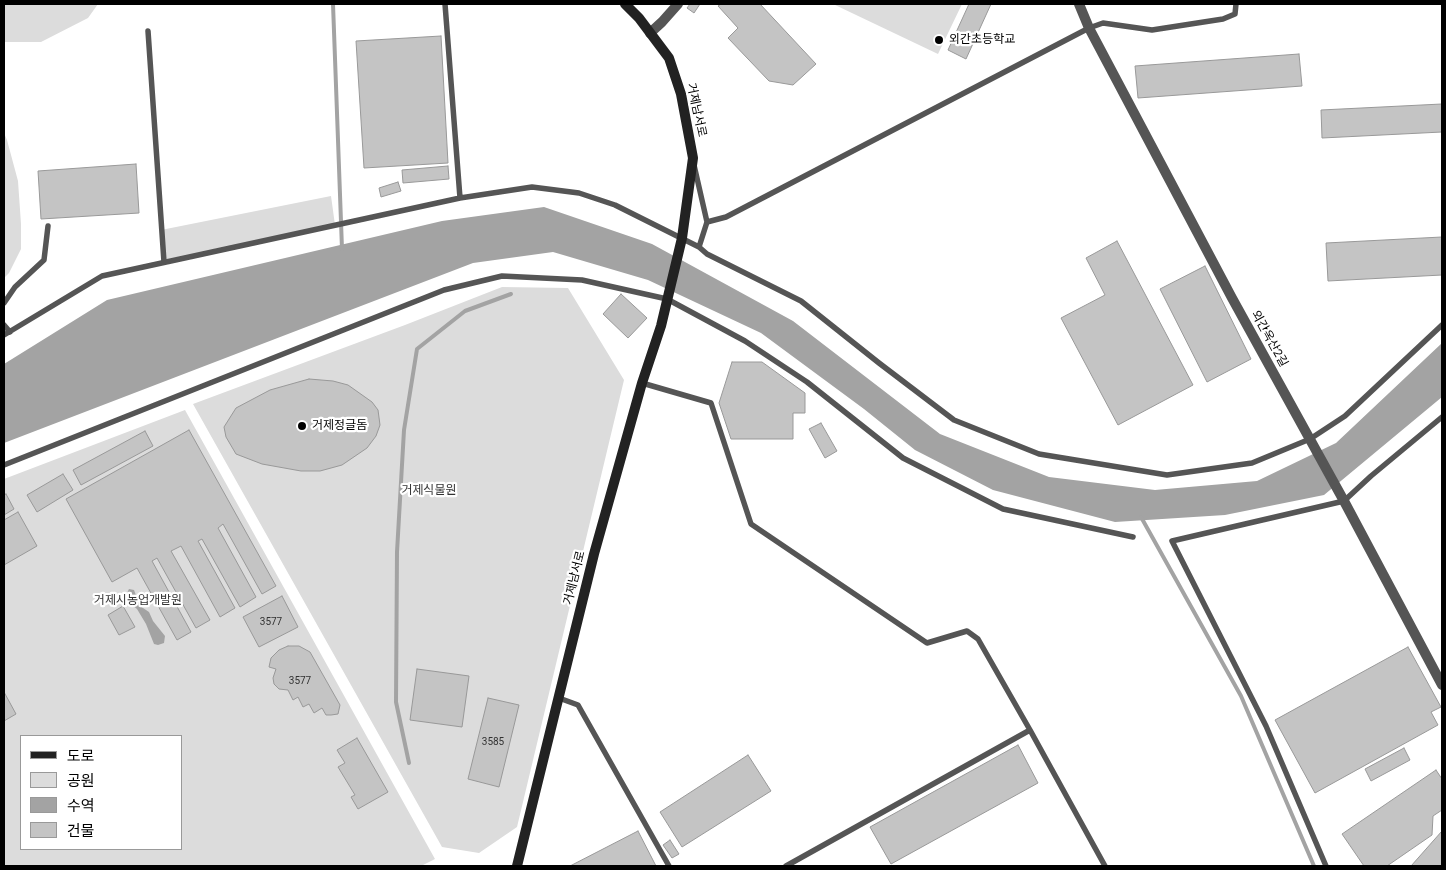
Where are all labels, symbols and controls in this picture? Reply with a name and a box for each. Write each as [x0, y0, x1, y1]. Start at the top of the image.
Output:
place label: 외간초등학교 [949, 33, 1015, 47]
marker: 외간초등학교 [933, 34, 945, 46]
street label: 거제남서로 [683, 82, 709, 138]
street label: 외간옥산2길 [1248, 308, 1290, 370]
place label: 거제정글돔 [312, 419, 367, 433]
marker: 거제정글돔 [296, 420, 308, 432]
park label: 거제식물원 [401, 484, 457, 498]
street label: 거제남서로 [561, 549, 589, 607]
park label: 거제시농업개발원 [94, 594, 182, 608]
house number: 3577 [260, 616, 282, 628]
house number: 3577 [289, 675, 311, 687]
legend [20, 735, 182, 850]
house number: 3585 [482, 736, 504, 748]
text: 도로 [67, 747, 95, 765]
text: 공원 [67, 772, 95, 790]
text: 수역 [67, 797, 95, 815]
text: 건물 [67, 822, 95, 840]

